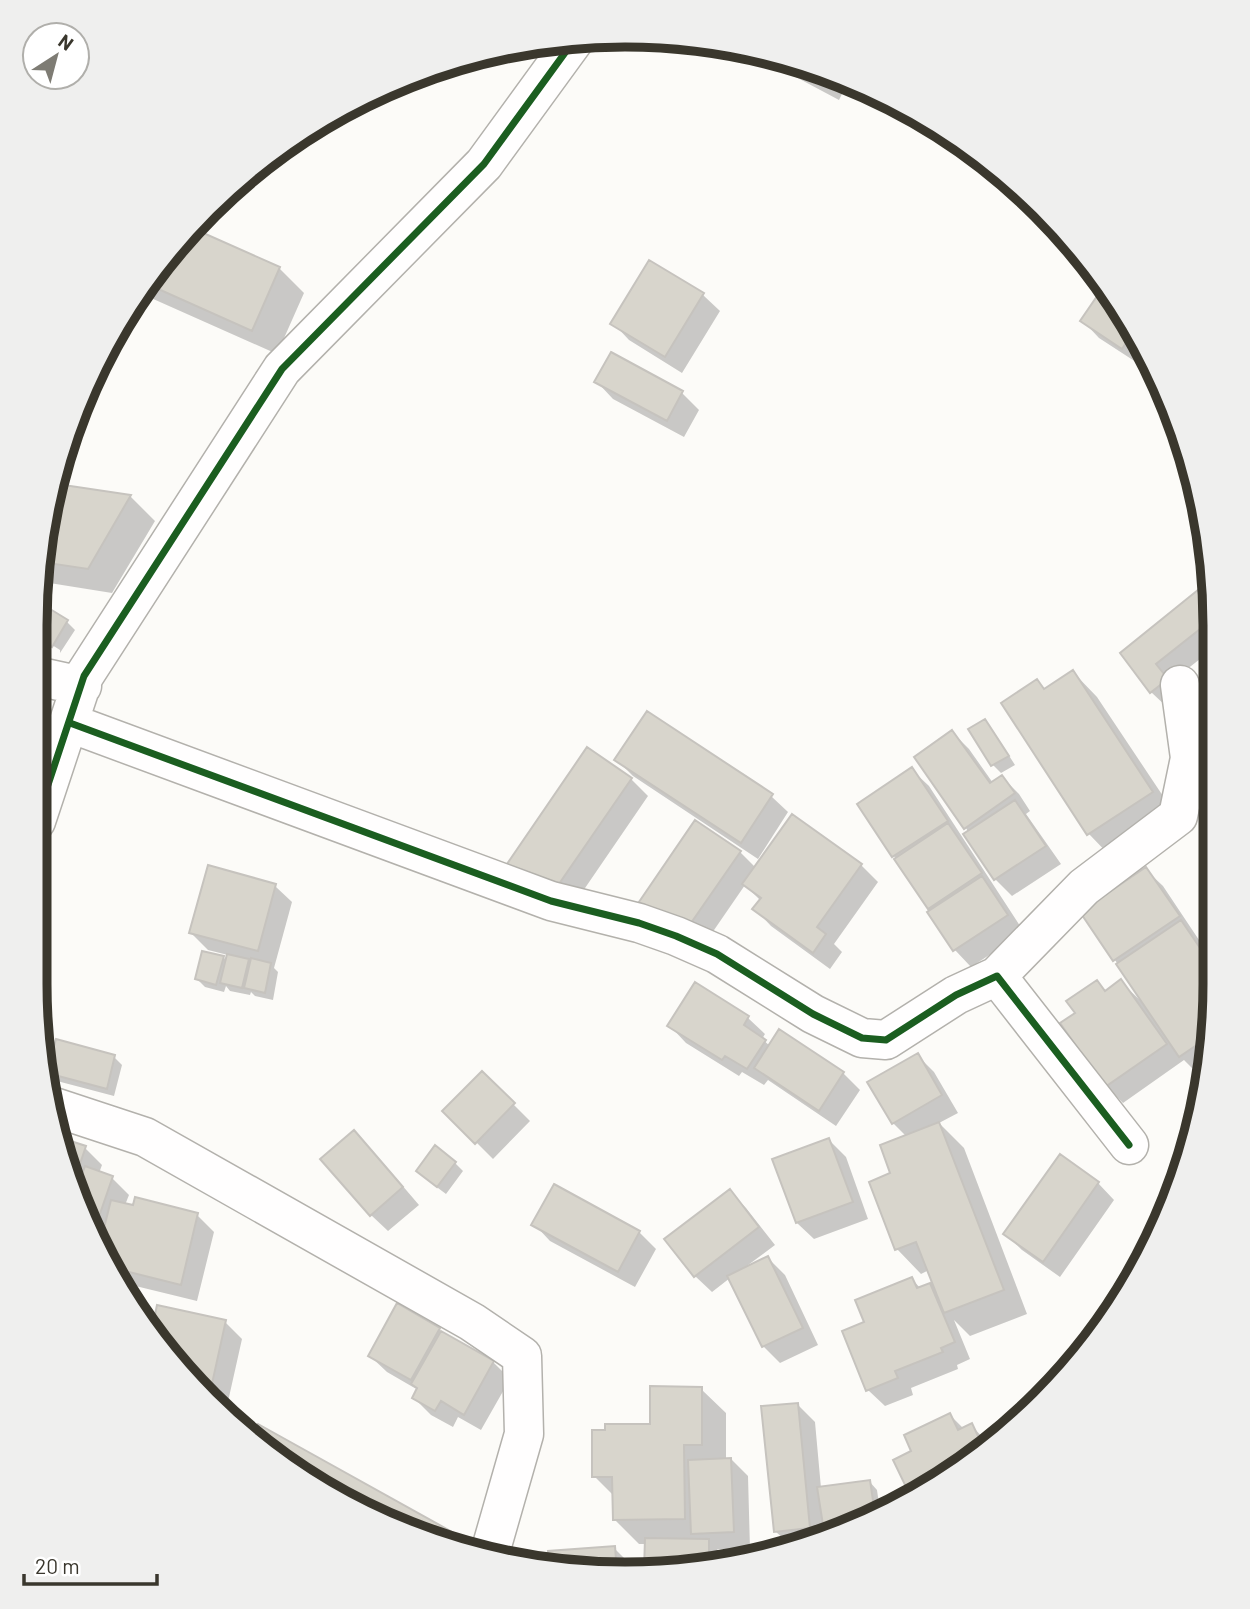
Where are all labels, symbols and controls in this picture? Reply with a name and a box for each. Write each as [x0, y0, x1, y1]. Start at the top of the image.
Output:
north arrow [21, 21, 91, 91]
text: N [54, 29, 78, 55]
scale bar [24, 1542, 158, 1586]
text: 20 m [35, 1553, 80, 1578]

